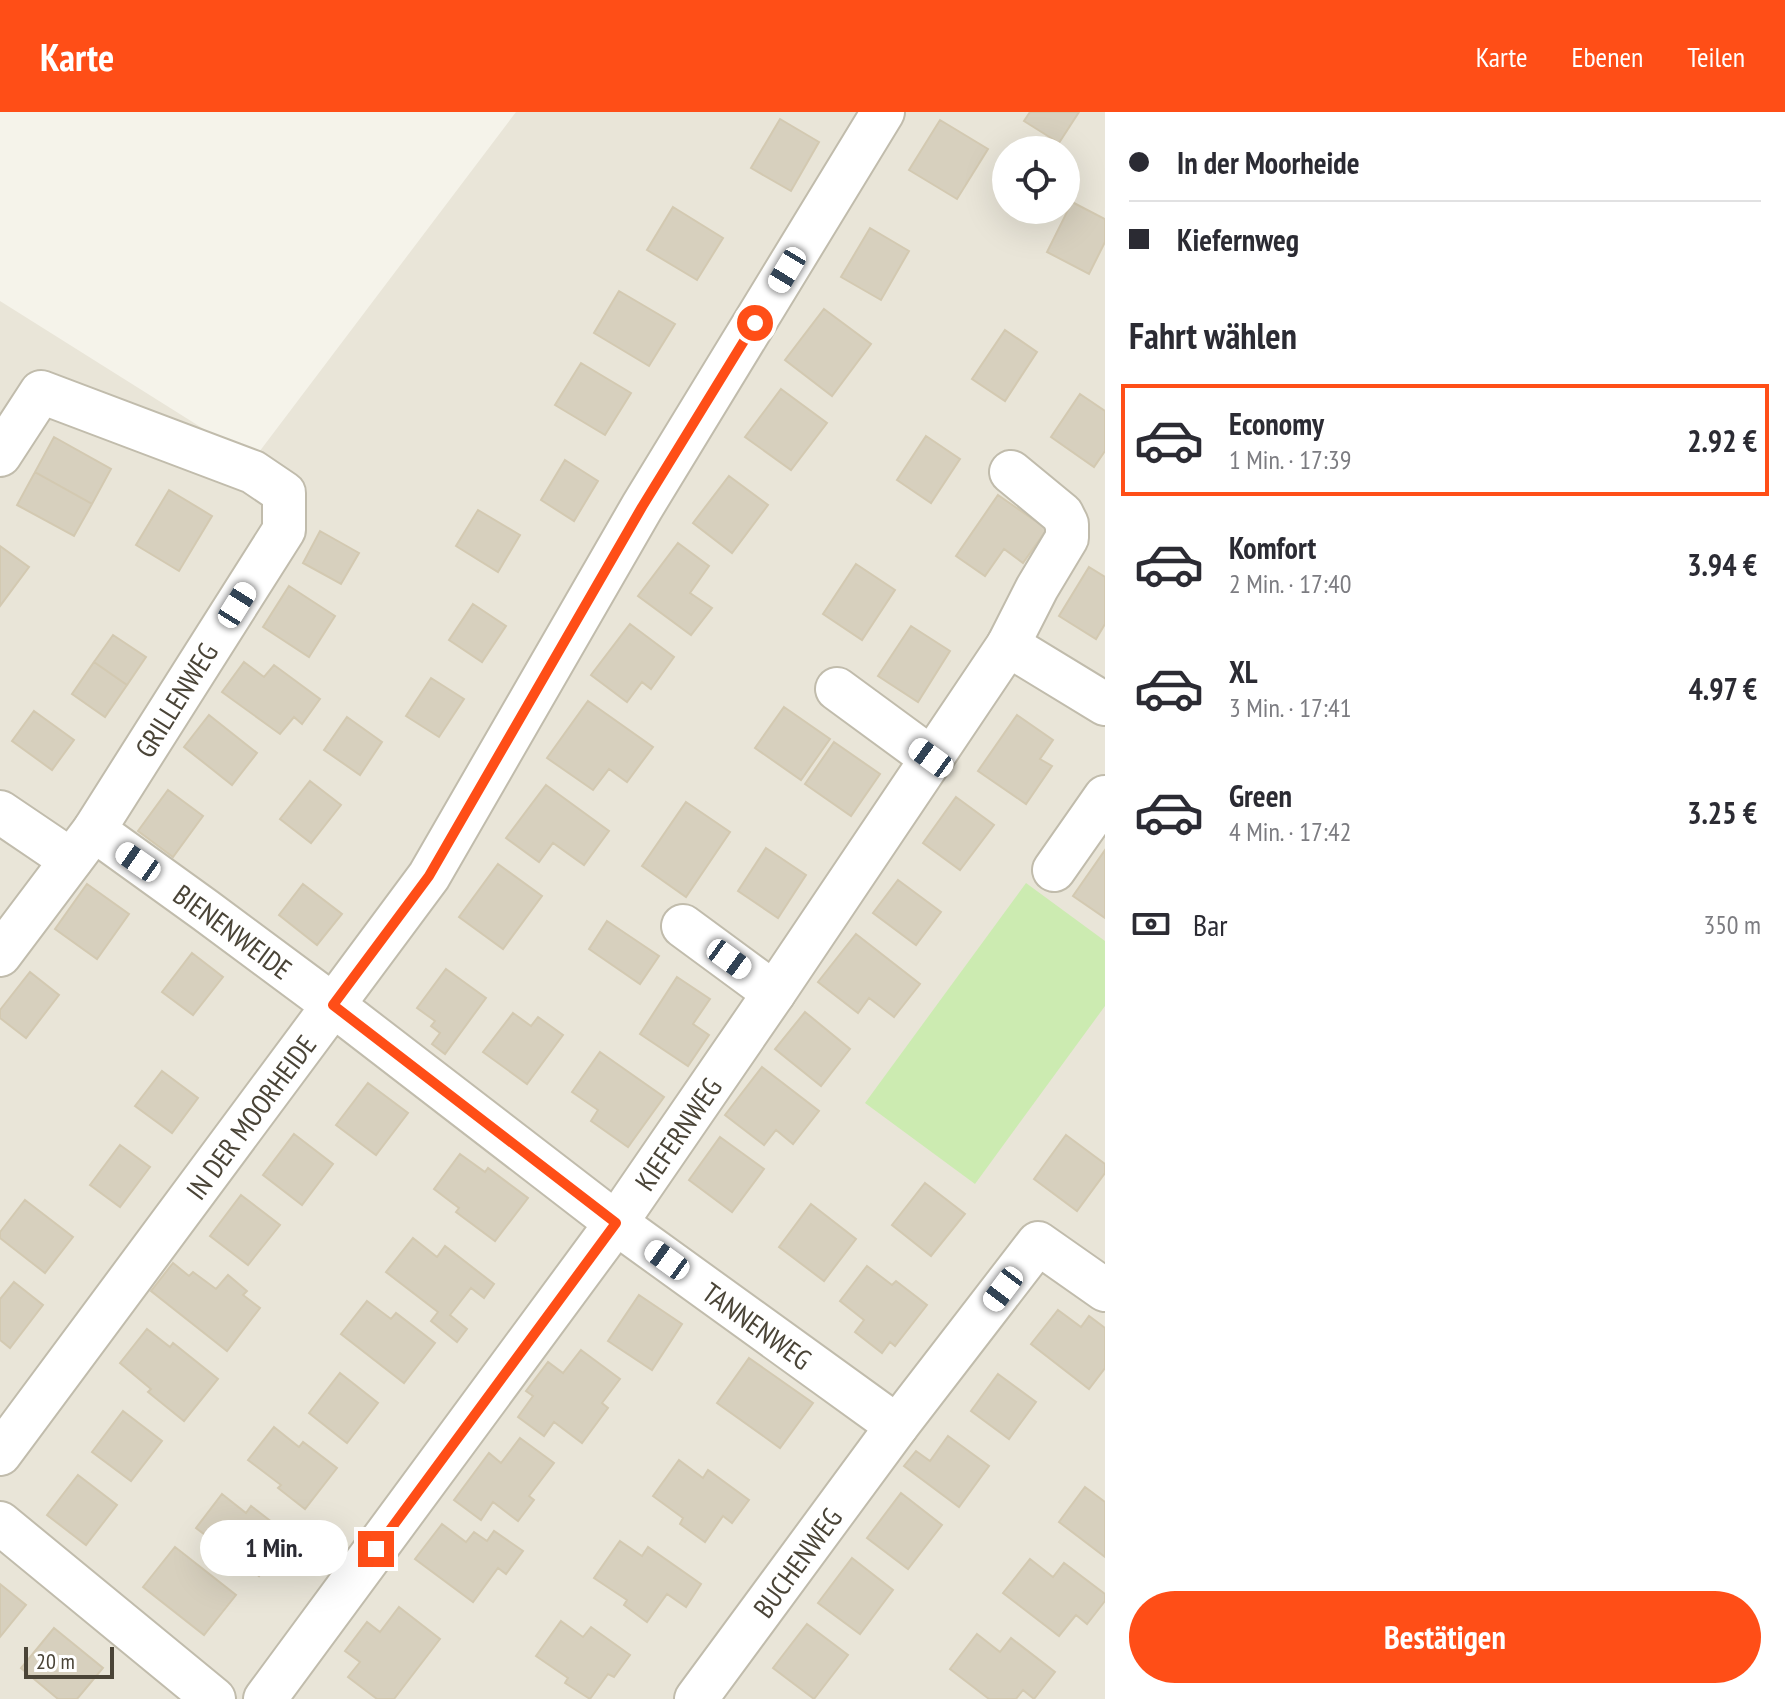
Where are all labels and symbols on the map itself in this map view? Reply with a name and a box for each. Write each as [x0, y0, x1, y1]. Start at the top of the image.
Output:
car [764, 243, 810, 297]
route start [737, 305, 773, 341]
car [214, 578, 260, 632]
street label: GRILLENWEG [126, 636, 226, 764]
car [905, 734, 957, 782]
car [111, 838, 165, 886]
street label: BIENENWEIDE [167, 875, 300, 987]
car [703, 935, 755, 983]
street label: IN DER MOORHEIDE [177, 1027, 324, 1206]
street label: KIEFERNWEG [626, 1070, 729, 1197]
car [641, 1236, 693, 1284]
car [979, 1263, 1027, 1315]
street label: TANNENWEG [696, 1273, 819, 1377]
street label: BUCHENWEG [744, 1500, 849, 1624]
callout: 1 Min. [200, 1521, 348, 1577]
route end [358, 1531, 394, 1567]
scale bar [24, 1643, 114, 1679]

